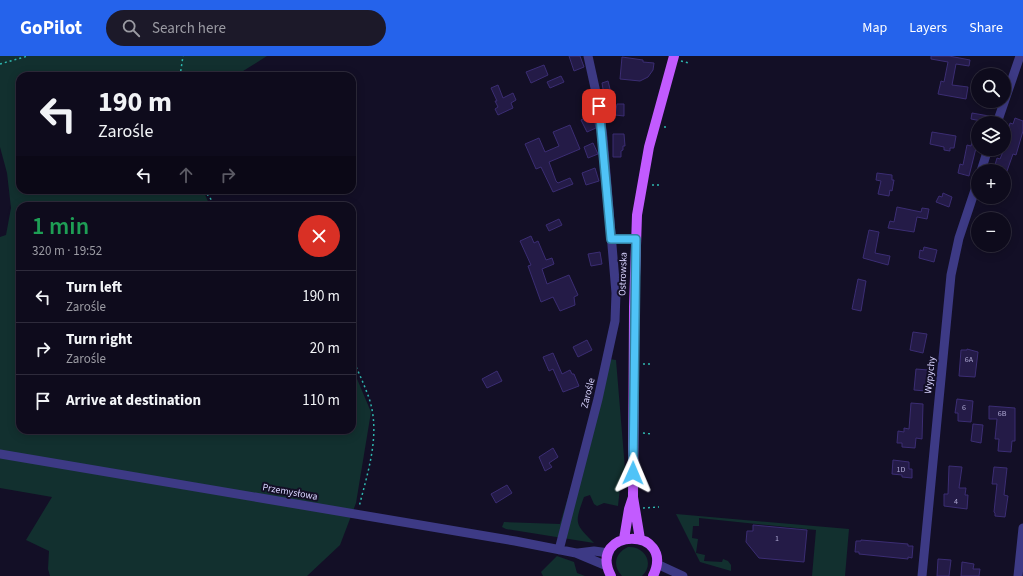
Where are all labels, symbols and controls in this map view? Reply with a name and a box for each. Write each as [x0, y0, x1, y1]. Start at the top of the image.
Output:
search box [106, 10, 386, 46]
text: GoPilot [20, 15, 82, 42]
icon: search [120, 17, 142, 39]
text: Search here [152, 18, 226, 39]
text: Map [862, 18, 887, 38]
text: Layers [909, 18, 947, 38]
text: Share [969, 18, 1003, 38]
map controls [971, 68, 1011, 252]
button: search [971, 68, 1011, 108]
text: 190 m [98, 82, 172, 122]
icon: left [32, 88, 84, 140]
pin [582, 89, 616, 123]
icon: arrive [588, 95, 610, 117]
button: layers [971, 116, 1011, 156]
text: Zarośle [98, 119, 153, 144]
icon: left [133, 164, 155, 186]
icon: ahead [175, 164, 197, 186]
icon: right [217, 164, 239, 186]
button: + [971, 164, 1011, 204]
text: 1 min [32, 209, 89, 244]
button: − [971, 212, 1011, 252]
button: close [298, 215, 340, 257]
text: 320 m · 19:52 [32, 242, 102, 260]
street label: Ostrowska [615, 252, 631, 296]
text: Turn left [66, 277, 122, 298]
icon: left [32, 286, 54, 308]
text: 190 m [302, 286, 340, 307]
text: Zarośle [66, 298, 106, 316]
text: Turn right [66, 329, 132, 350]
icon: right [32, 338, 54, 360]
text: 20 m [310, 338, 340, 359]
text: Zarośle [66, 350, 106, 368]
house number: 6A [965, 354, 974, 365]
street label: Wypychy [921, 355, 939, 394]
street label: Zarośle [577, 376, 599, 410]
icon: arrive [32, 390, 54, 412]
text: Arrive at destination [66, 390, 201, 411]
text: 110 m [302, 390, 340, 411]
house number: 6 [962, 402, 966, 413]
house number: 6B [998, 408, 1007, 419]
position arrow [612, 452, 654, 494]
house number: 1D [897, 464, 906, 475]
street label: Przemysłowa [261, 480, 319, 504]
house number: 4 [954, 496, 958, 507]
house number: 1 [775, 533, 779, 544]

